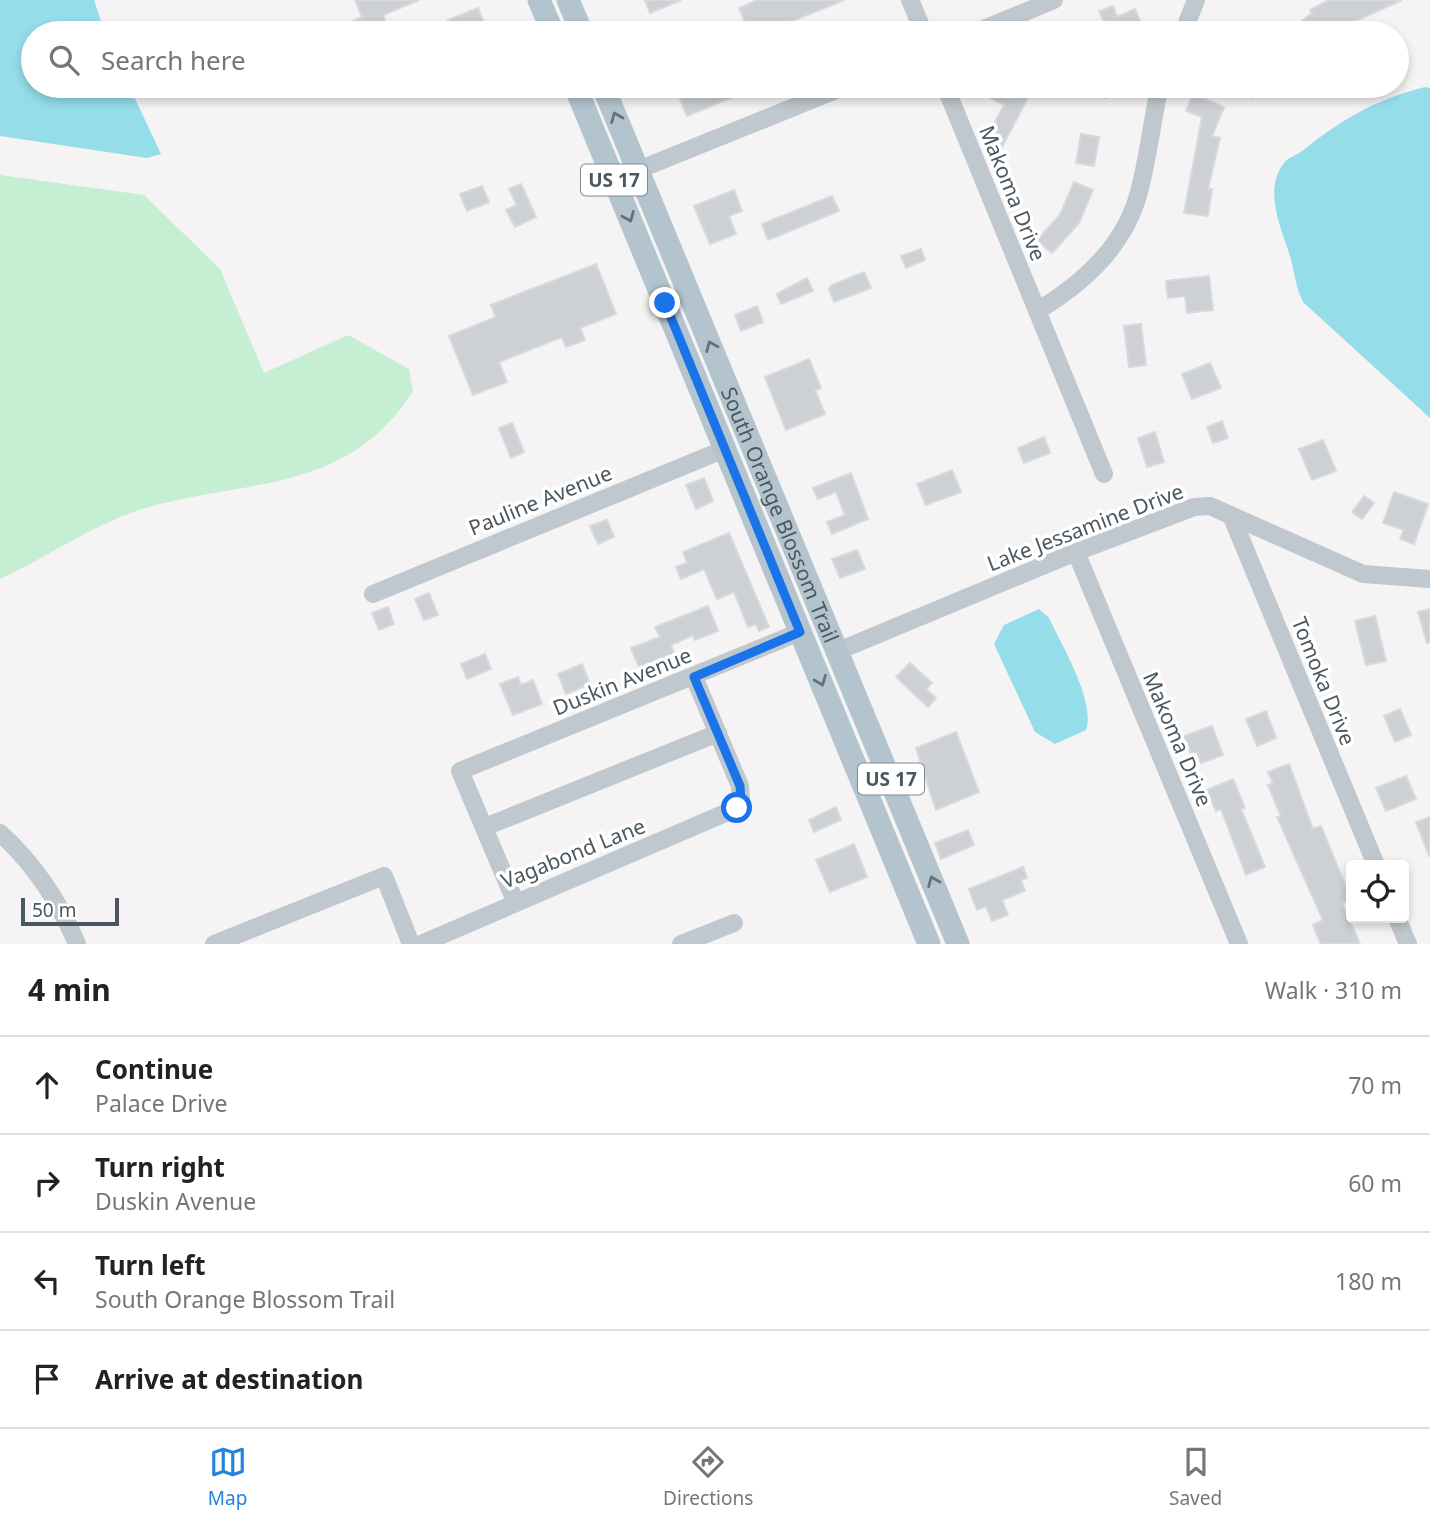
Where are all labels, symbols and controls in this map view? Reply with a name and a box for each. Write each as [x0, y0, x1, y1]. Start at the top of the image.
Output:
search box [21, 21, 1409, 98]
icon: search [45, 41, 83, 79]
text: Search here [101, 42, 246, 78]
one-way arrow [611, 112, 625, 124]
street label: Makoma Drive [973, 121, 1053, 265]
road number: US 17 [581, 164, 647, 196]
one-way arrow [620, 210, 634, 222]
route end [649, 287, 680, 318]
one-way arrow [706, 341, 720, 353]
street label: South Orange Blossom Trail [715, 383, 846, 647]
street label: Pauline Avenue [464, 458, 616, 542]
street label: Lake Jessamine Drive [983, 477, 1187, 577]
street label: Tomoka Drive [1286, 613, 1362, 749]
street label: Duskin Avenue [549, 640, 695, 722]
street label: Makoma Drive [1137, 667, 1219, 811]
one-way arrow [812, 674, 826, 686]
road number: US 17 [858, 764, 924, 794]
route start [721, 792, 752, 823]
street label: Vagabond Lane [497, 811, 649, 895]
map controls [1346, 860, 1409, 923]
button: locate [1346, 860, 1409, 923]
one-way arrow [927, 875, 941, 887]
scale bar [21, 895, 119, 927]
text: 50 m [32, 897, 76, 923]
text: 4 min [28, 969, 111, 1010]
text: Walk · 310 m [1265, 974, 1402, 1006]
text: Continue [95, 1051, 213, 1087]
icon: ahead [28, 1066, 66, 1104]
text: 70 m [1348, 1069, 1402, 1101]
text: Palace Drive [95, 1087, 228, 1119]
text: Turn right [95, 1149, 225, 1185]
icon: right [28, 1164, 66, 1202]
text: 60 m [1348, 1167, 1402, 1199]
text: Duskin Avenue [95, 1185, 256, 1217]
text: Turn left [95, 1247, 206, 1283]
icon: left [28, 1262, 66, 1300]
text: 180 m [1335, 1265, 1402, 1297]
text: South Orange Blossom Trail [95, 1283, 395, 1315]
icon: arrive [28, 1360, 66, 1398]
text: Arrive at destination [95, 1361, 364, 1397]
tab: Map [208, 1443, 247, 1511]
tab: Directions [663, 1443, 753, 1511]
tab: Saved [1169, 1443, 1222, 1511]

